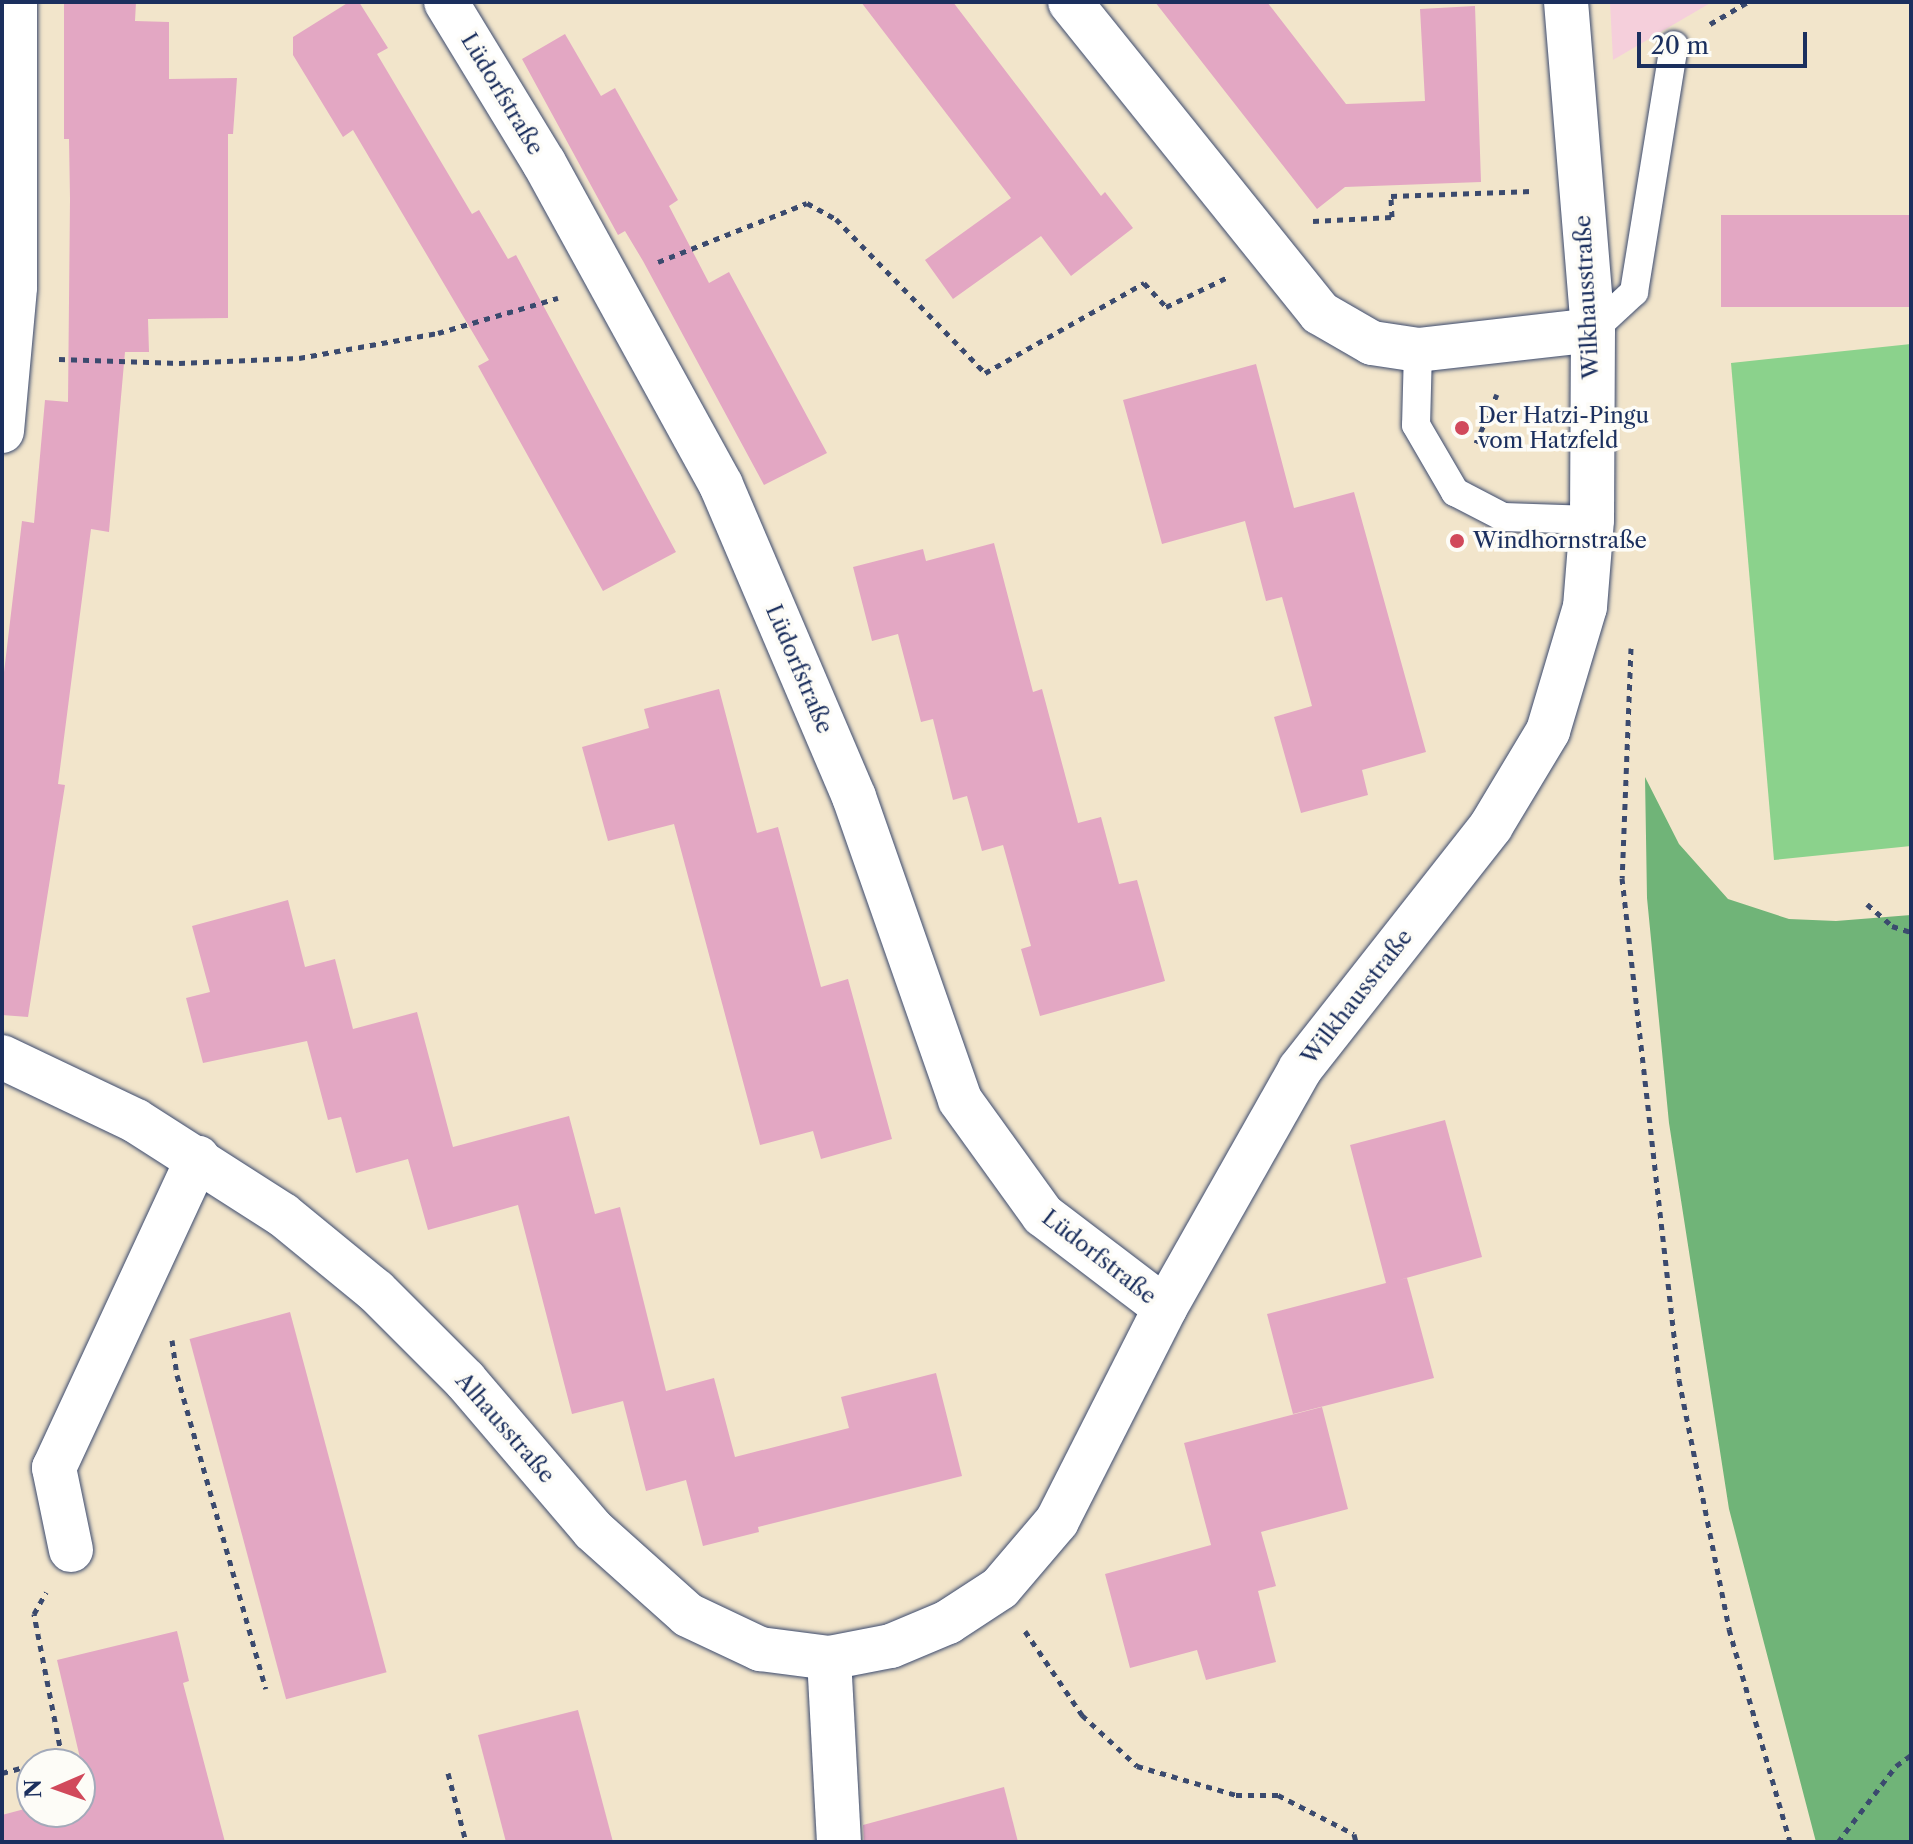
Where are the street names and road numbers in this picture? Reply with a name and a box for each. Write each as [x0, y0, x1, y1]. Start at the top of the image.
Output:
street label: Lüdorfstraße [455, 28, 549, 160]
street label: Wilkhausstraße [1570, 214, 1604, 380]
street label: Lüdorfstraße [760, 601, 838, 737]
street label: Wilkhausstraße [1296, 924, 1418, 1070]
street label: Lüdorfstraße [1037, 1204, 1161, 1310]
street label: Alhausstraße [450, 1368, 560, 1488]

